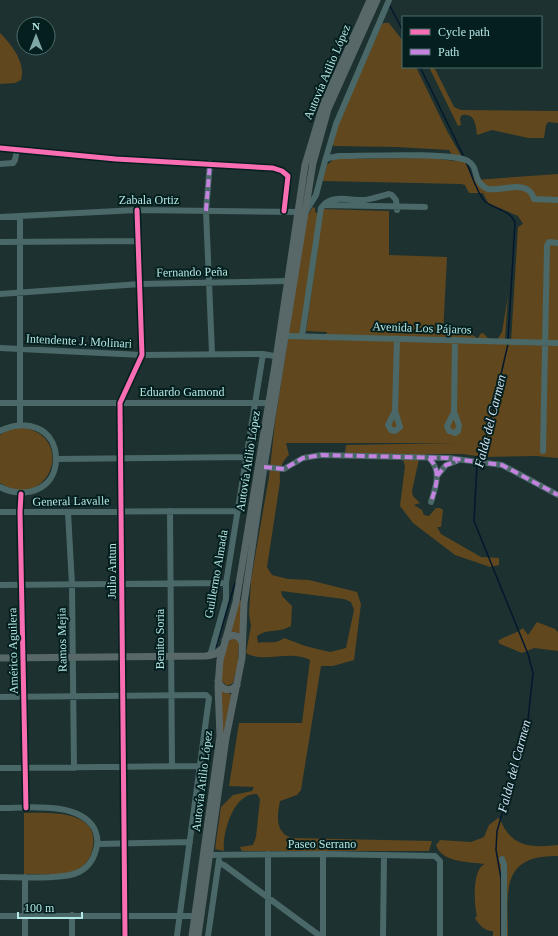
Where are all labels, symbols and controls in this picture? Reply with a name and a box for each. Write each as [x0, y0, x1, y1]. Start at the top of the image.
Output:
north arrow [16, 16, 56, 56]
legend [402, 16, 542, 68]
text: N [32, 20, 40, 32]
street label: Autovía Atilio López [301, 22, 353, 122]
text: Cycle path [438, 25, 490, 39]
text: Path [438, 45, 459, 59]
street label: Zabala Ortiz [119, 193, 179, 207]
street label: Fernando Peña [156, 264, 229, 280]
street label: Avenida Los Pájaros [372, 319, 472, 337]
street label: Intendente J. Molinari [26, 331, 133, 351]
water label: Falda del Carmen [471, 373, 509, 470]
street label: Eduardo Gamond [140, 385, 224, 399]
street label: Autovía Atilio López [233, 410, 263, 512]
street label: General Lavalle [32, 493, 110, 509]
street label: Guillermo Almada [201, 528, 231, 619]
street label: Julio Antun [105, 543, 119, 599]
street label: Américo Aguilera [5, 607, 21, 694]
street label: Ramos Mejia [54, 607, 70, 672]
street label: Benito Soria [153, 608, 167, 669]
water label: Falda del Carmen [494, 718, 534, 815]
street label: Autovía Atilio López [189, 730, 215, 832]
street label: Paseo Serrano [288, 837, 356, 851]
scale bar [18, 894, 82, 920]
text: 100 m [24, 901, 55, 915]

